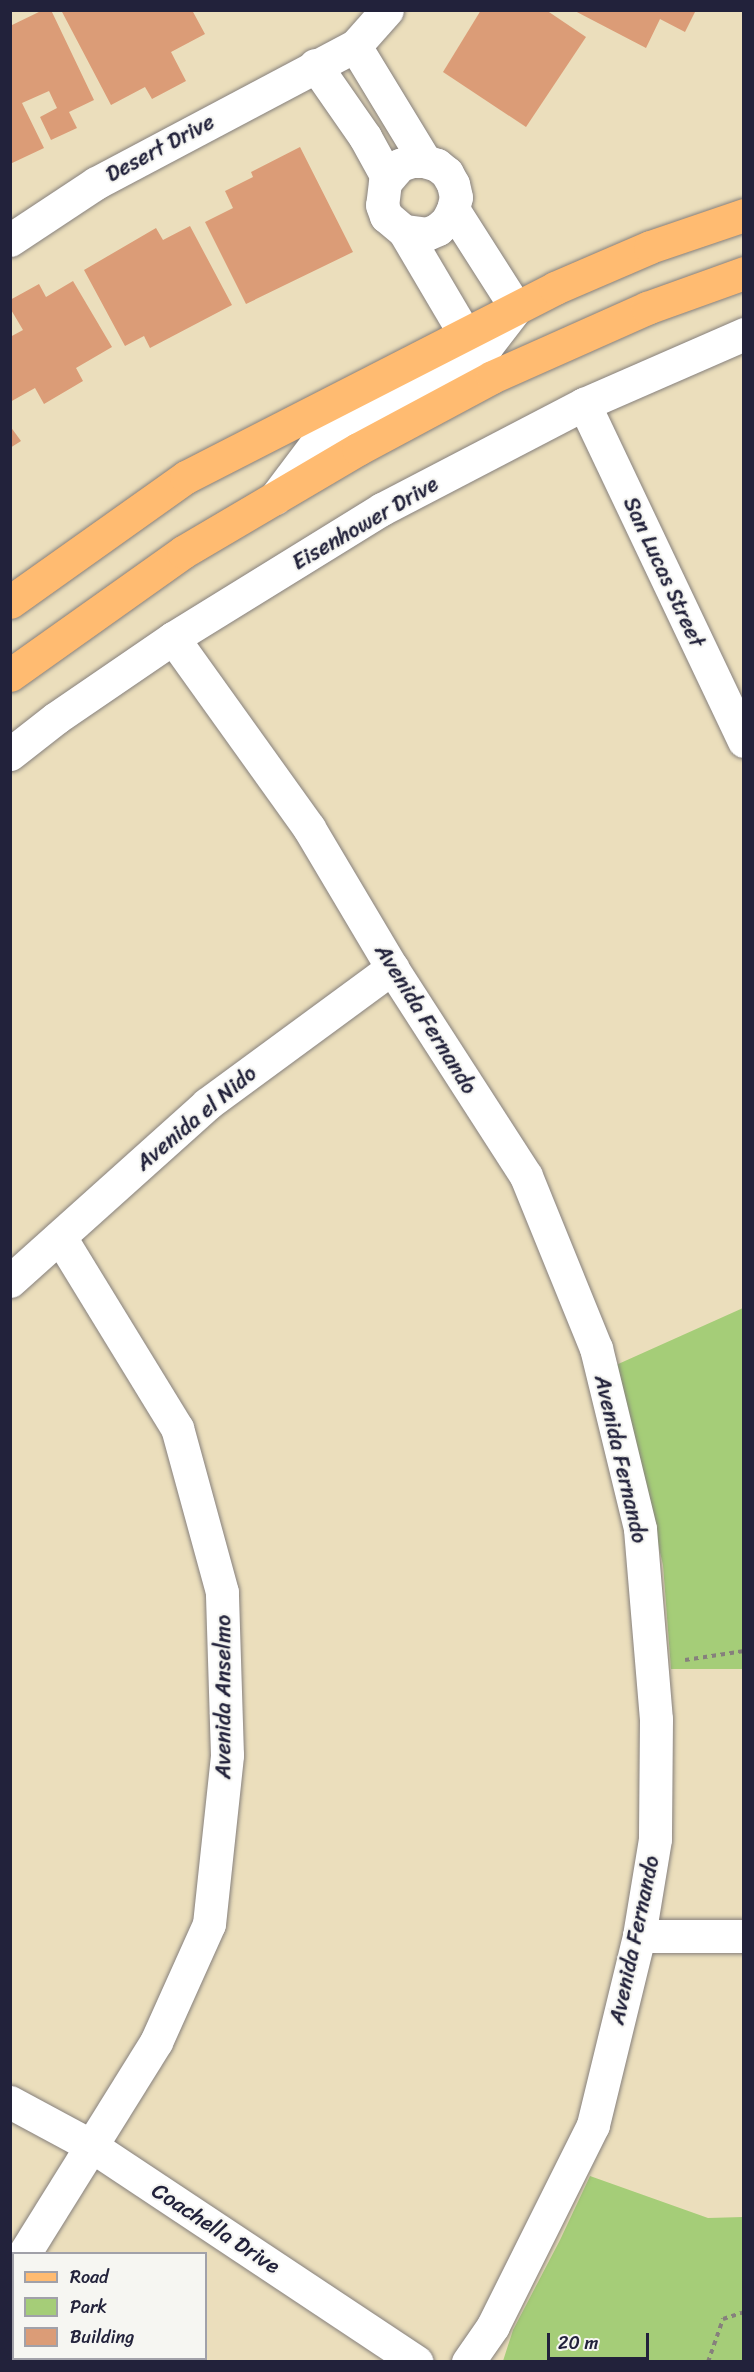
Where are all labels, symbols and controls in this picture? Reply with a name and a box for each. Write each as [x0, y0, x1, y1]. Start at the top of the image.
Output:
street label: Desert Drive [101, 108, 219, 188]
street label: Eisenhower Drive [287, 470, 443, 576]
street label: San Lucas Street [617, 491, 711, 653]
street label: Avenida Fernando [369, 939, 483, 1099]
street label: Avenida el Nido [130, 1060, 262, 1176]
street label: Avenida Fernando [589, 1372, 653, 1546]
street label: Avenida Anselmo [210, 1615, 236, 1779]
street label: Avenida Fernando [603, 1853, 665, 2027]
street label: Coachella Drive [147, 2177, 285, 2279]
legend [12, 2252, 207, 2360]
text: Road [70, 2261, 109, 2293]
text: Park [70, 2291, 107, 2323]
text: Building [70, 2321, 134, 2353]
scale bar [550, 2321, 652, 2359]
text: 20 m [558, 2327, 598, 2359]

